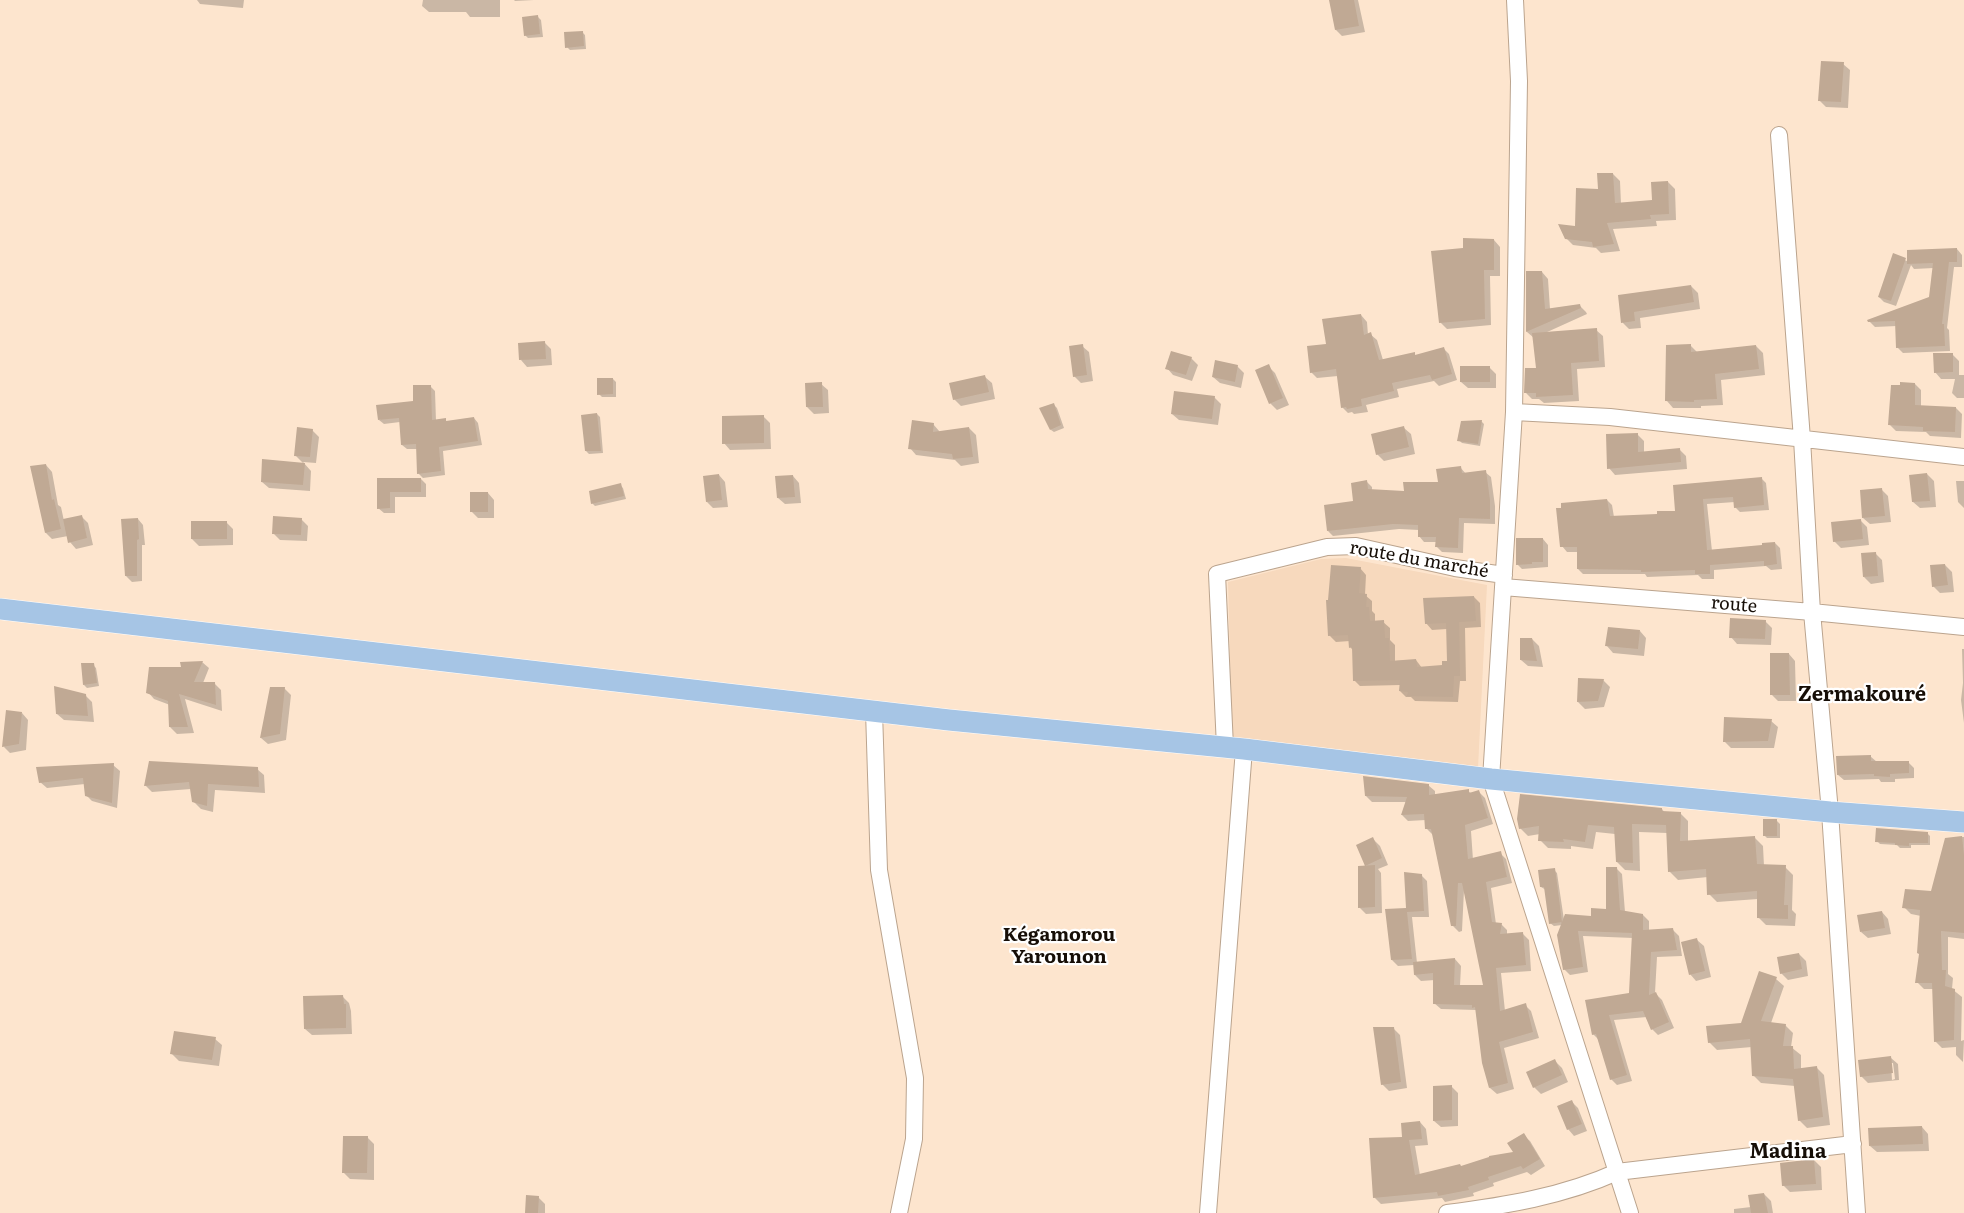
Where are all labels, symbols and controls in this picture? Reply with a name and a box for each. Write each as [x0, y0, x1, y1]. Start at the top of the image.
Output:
street label: route du marché [1348, 537, 1490, 583]
street label: route [1710, 592, 1758, 618]
district label: Zermakouré [1798, 683, 1926, 707]
district label: Kégamorou Yarounon [1003, 924, 1115, 968]
district label: Madina [1750, 1140, 1826, 1164]

